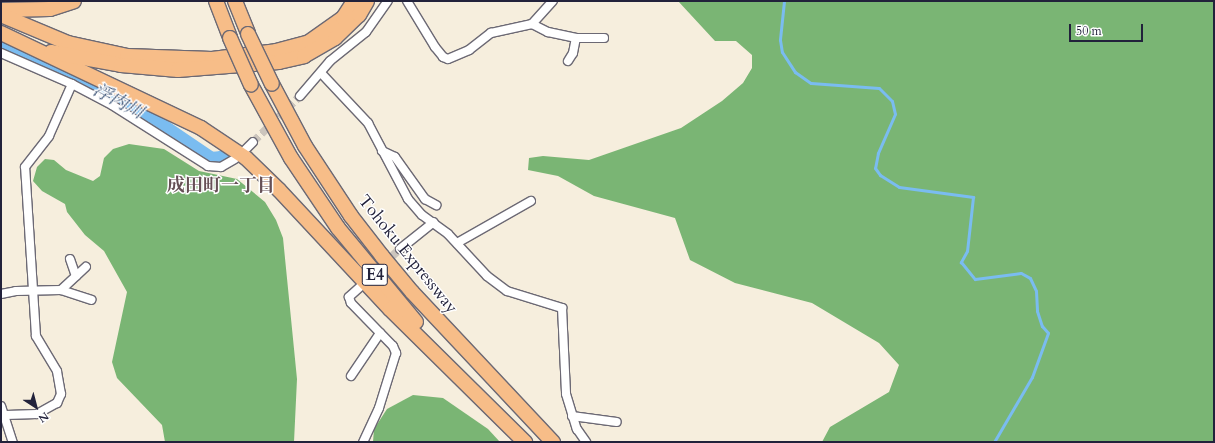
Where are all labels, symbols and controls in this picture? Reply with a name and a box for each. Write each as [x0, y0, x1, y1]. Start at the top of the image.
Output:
scale bar [1071, 16, 1145, 42]
text: 50 m [1076, 23, 1102, 39]
water label: 浮内川 [89, 80, 147, 124]
district label: 成田町一丁目 [167, 175, 275, 197]
street label: Tohoku Expressway [354, 191, 462, 317]
road number: E4 [361, 261, 389, 289]
north arrow [16, 387, 56, 427]
text: N [35, 408, 52, 426]

